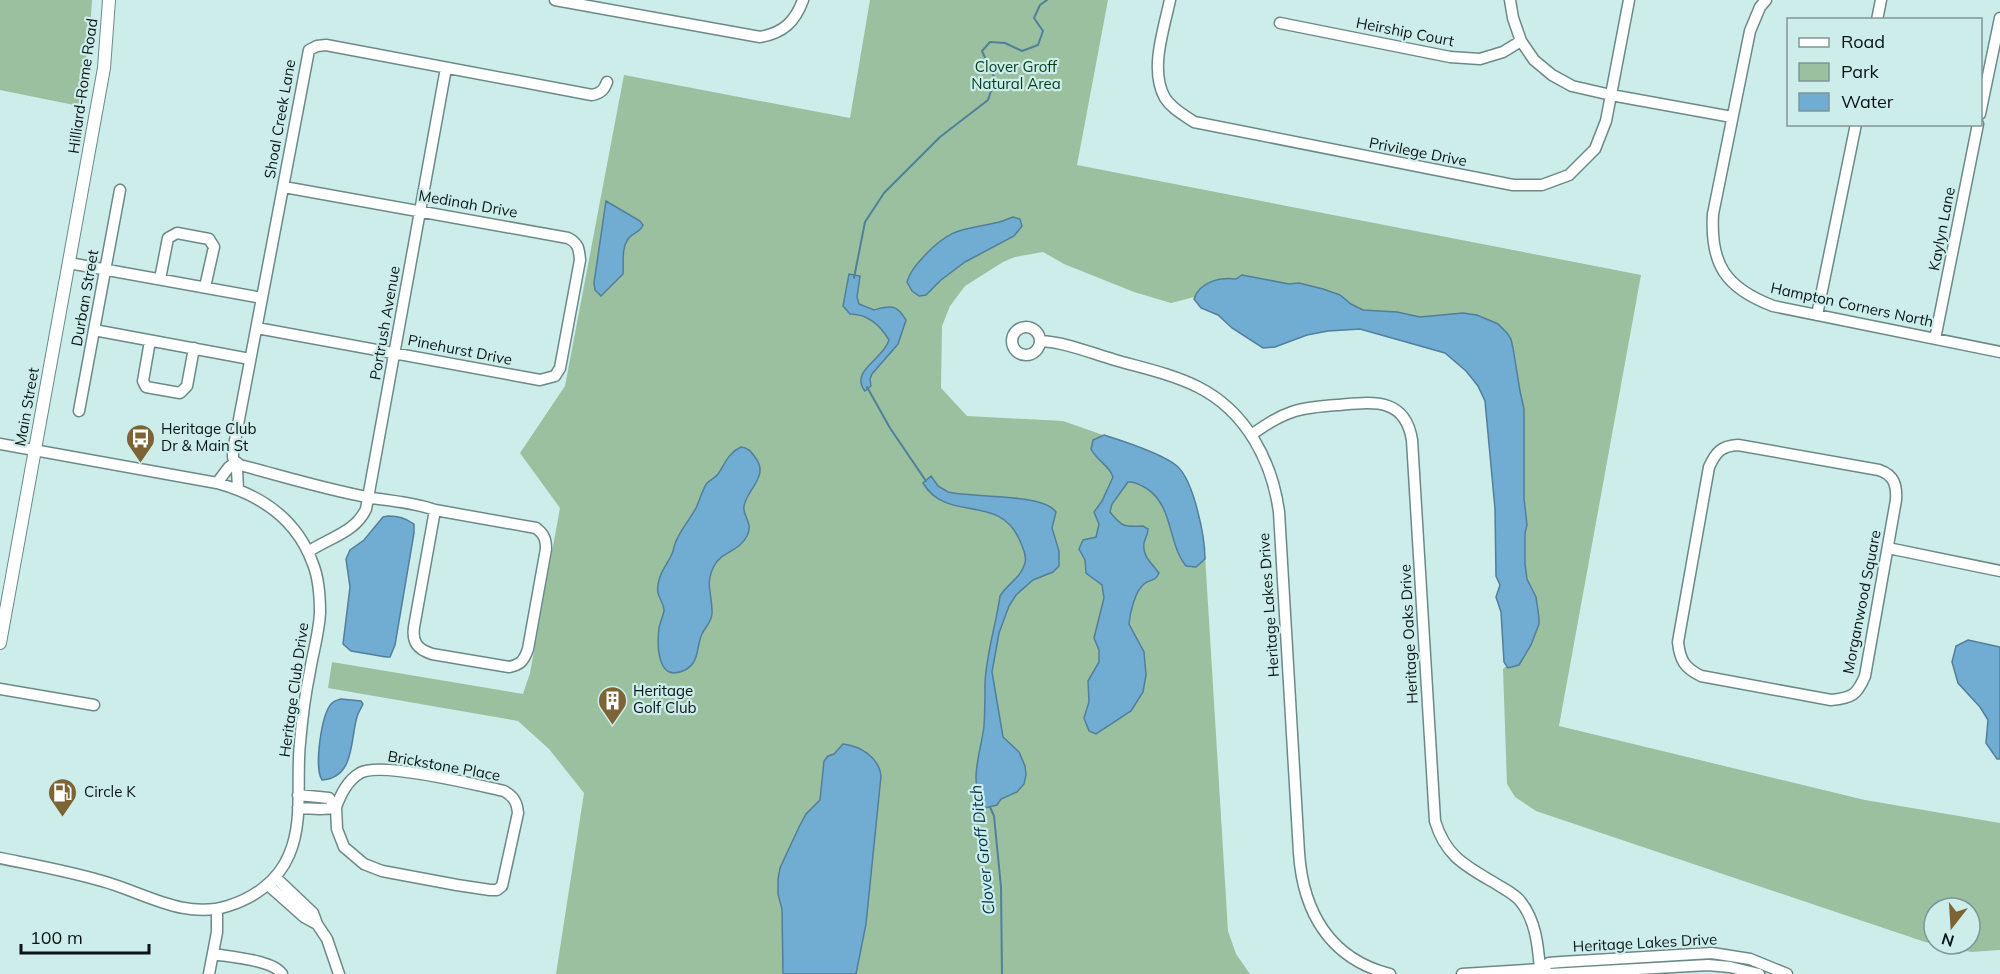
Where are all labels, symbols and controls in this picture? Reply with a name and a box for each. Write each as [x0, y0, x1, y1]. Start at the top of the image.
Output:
street label: Heirship Court [1355, 13, 1456, 50]
street label: Hilliard-Rome Road [64, 17, 101, 155]
legend [1787, 18, 1982, 126]
text: Road [1841, 30, 1885, 53]
park label: Clover Groff Natural Area [971, 57, 1061, 93]
street label: Shoal Creek Lane [260, 58, 299, 180]
text: Park [1841, 60, 1880, 83]
text: Water [1841, 90, 1894, 113]
street label: Privilege Drive [1368, 133, 1469, 170]
street label: Medinah Drive [417, 185, 519, 222]
street label: Kaylyn Lane [1924, 185, 1959, 272]
street label: Durban Street [67, 248, 102, 348]
street label: Portrush Avenue [365, 264, 404, 381]
street label: Hampton Corners North [1769, 278, 1935, 331]
street label: Pinehurst Drive [406, 330, 514, 369]
street label: Main Street [10, 366, 43, 448]
place label: Heritage Club Dr & Main St [161, 419, 257, 455]
bus stop icon: Heritage Club Dr & Main St [124, 422, 156, 464]
street label: Morganwood Square [1838, 528, 1885, 675]
street label: Heritage Lakes Drive [1254, 532, 1283, 678]
street label: Heritage Oaks Drive [1395, 564, 1422, 704]
street label: Heritage Club Drive [275, 621, 312, 758]
place label: Heritage Golf Club [633, 681, 697, 717]
building icon: Heritage Golf Club [596, 684, 628, 726]
street label: Brickstone Place [386, 746, 502, 785]
fuel station icon: Circle K [47, 776, 79, 818]
place label: Circle K [84, 782, 136, 801]
water label: Clover Groff Ditch [965, 784, 999, 916]
north arrow [1922, 896, 1982, 956]
scale bar [21, 917, 148, 955]
text: 100 m [30, 926, 83, 949]
street label: Heritage Lakes Drive [1572, 929, 1718, 956]
text: N [1939, 929, 1956, 952]

